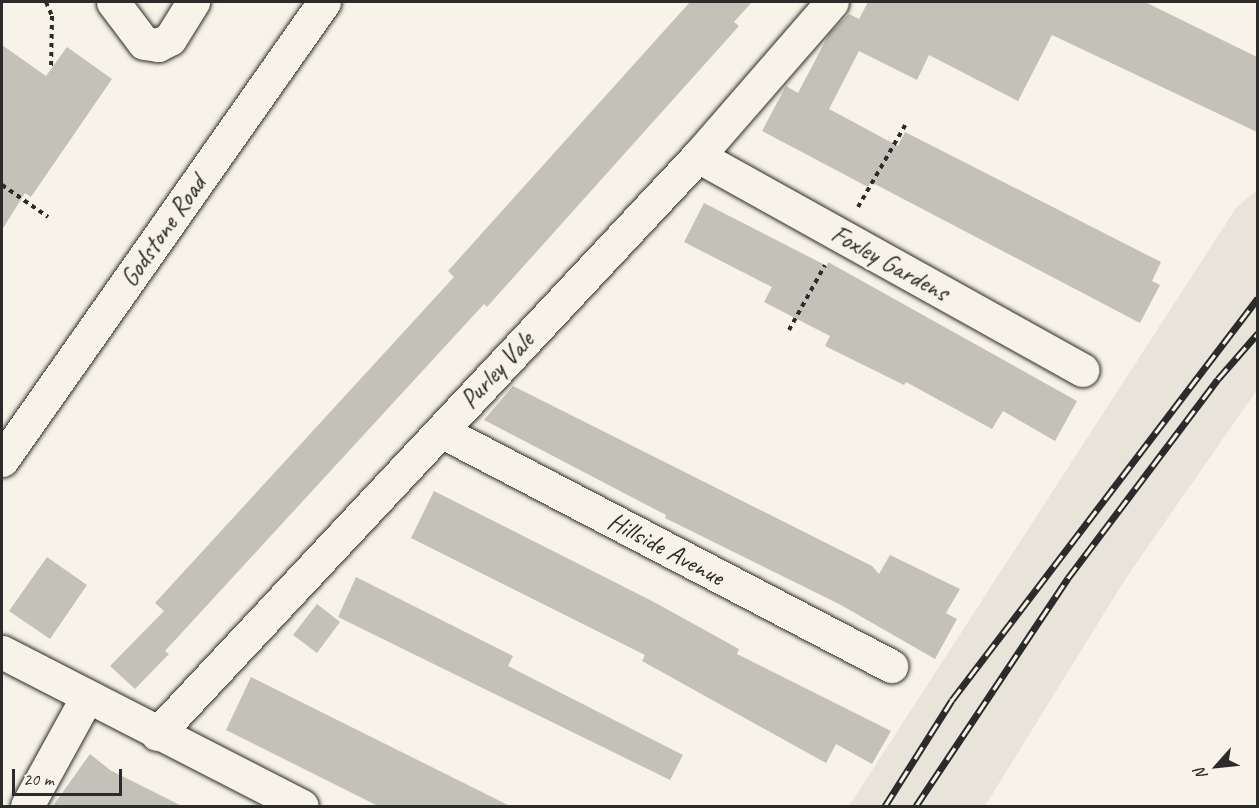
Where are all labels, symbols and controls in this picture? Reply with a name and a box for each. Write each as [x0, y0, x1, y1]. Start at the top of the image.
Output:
street label: Godstone Road [113, 169, 213, 293]
street label: Foxley Gardens [826, 218, 954, 308]
street label: Purley Vale [454, 325, 540, 415]
street label: Hillside Avenue [603, 505, 729, 593]
north arrow [1187, 736, 1247, 796]
scale bar [15, 757, 124, 795]
text: N [1190, 765, 1212, 783]
text: 20 m [23, 768, 54, 790]

